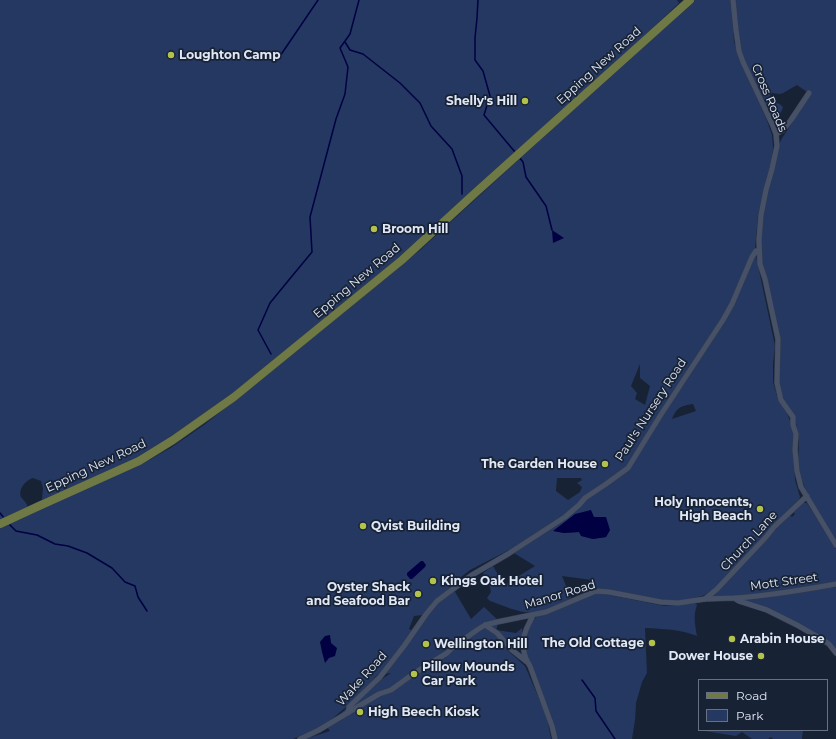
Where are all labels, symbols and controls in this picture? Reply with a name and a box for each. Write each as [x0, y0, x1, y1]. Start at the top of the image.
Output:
street label: Epping New Road [554, 24, 644, 108]
place label: Loughton Camp [179, 48, 280, 62]
marker: Loughton Camp [166, 50, 176, 60]
street label: Cross Roads [748, 62, 790, 134]
place label: Shelly's Hill [446, 94, 517, 108]
marker: Shelly's Hill [520, 96, 530, 106]
place label: Broom Hill [382, 222, 448, 236]
marker: Broom Hill [369, 224, 379, 234]
street label: Epping New Road [311, 240, 403, 322]
street label: Paul's Nursery Road [612, 356, 690, 464]
street label: Epping New Road [44, 436, 148, 496]
place label: The Garden House [481, 457, 597, 471]
marker: The Garden House [600, 459, 610, 469]
place label: Holy Innocents, High Beach [654, 495, 752, 523]
marker: Holy Innocents, High Beach [755, 504, 765, 514]
street label: Church Lane [718, 508, 780, 574]
place label: Qvist Building [371, 519, 460, 533]
marker: Qvist Building [358, 521, 368, 531]
street label: Mott Street [749, 570, 819, 594]
place label: Kings Oak Hotel [441, 574, 543, 588]
marker: Kings Oak Hotel [428, 576, 438, 586]
street label: Manor Road [523, 577, 597, 613]
place label: Oyster Shack and Seafood Bar [306, 580, 410, 608]
marker: Oyster Shack and Seafood Bar [413, 589, 423, 599]
place label: Arabin House [740, 632, 825, 646]
marker: Arabin House [727, 634, 737, 644]
place label: The Old Cottage [542, 636, 644, 650]
place label: Wellington Hill [434, 637, 528, 651]
marker: The Old Cottage [647, 638, 657, 648]
marker: Wellington Hill [421, 639, 431, 649]
street label: Wake Road [334, 649, 390, 709]
place label: Dower House [668, 649, 753, 663]
marker: Dower House [756, 651, 766, 661]
place label: Pillow Mounds Car Park [422, 660, 515, 688]
marker: Pillow Mounds Car Park [409, 669, 419, 679]
legend [698, 679, 828, 731]
text: Road [736, 688, 767, 703]
place label: High Beech Kiosk [368, 705, 479, 719]
marker: High Beech Kiosk [355, 707, 365, 717]
text: Park [736, 708, 763, 723]

